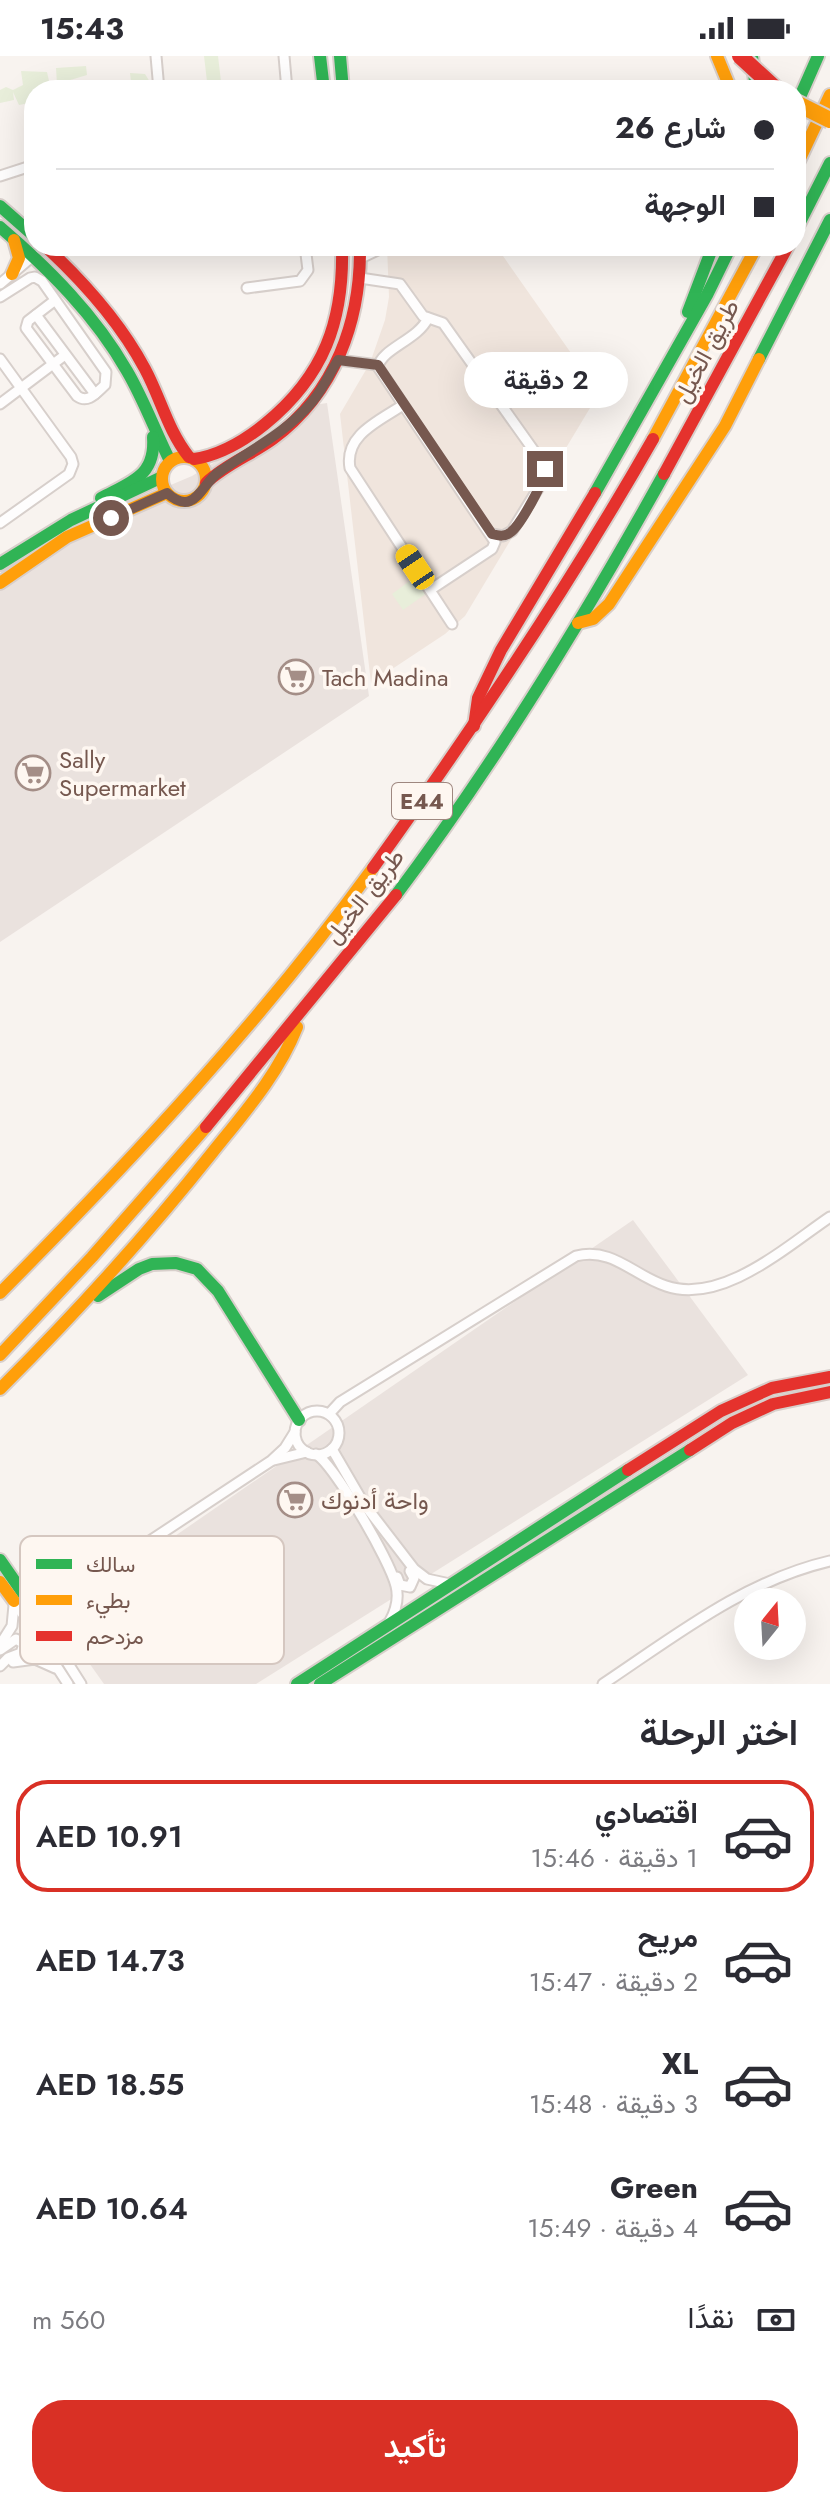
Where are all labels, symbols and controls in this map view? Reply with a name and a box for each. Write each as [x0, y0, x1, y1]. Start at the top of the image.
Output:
text: 15:43 [40, 7, 124, 50]
text: شارع 26 [615, 106, 726, 149]
text: الوجهة [644, 183, 726, 226]
street label: طريق الخيل [664, 293, 748, 409]
callout: 2 دقيقة [463, 353, 627, 409]
text: 2 دقيقة [503, 361, 589, 399]
route end [527, 451, 563, 487]
route start [93, 500, 129, 536]
car [392, 540, 438, 594]
supermarket icon: Tach Madina [277, 658, 315, 696]
place label: Tach Madina [322, 660, 449, 695]
place label: Sally Supermarket [59, 742, 186, 805]
supermarket icon: Sally Supermarket [14, 754, 52, 792]
road number: E44 [392, 783, 452, 819]
street label: طريق الخيل [316, 841, 412, 951]
supermarket icon: واحة أدنوك [276, 1481, 314, 1519]
place label: واحة أدنوك [321, 1483, 429, 1518]
legend [20, 1536, 284, 1664]
text: سالك [86, 1548, 135, 1580]
text: بطيء [86, 1584, 131, 1619]
north arrow [734, 1588, 806, 1660]
map controls [734, 1588, 806, 1660]
text: مزدحم [86, 1620, 144, 1652]
text: اختر الرحلة [640, 1706, 798, 1758]
text: اقتصادي [595, 1791, 698, 1834]
icon: car [722, 1800, 794, 1872]
text: AED 10.91 [36, 1815, 183, 1858]
text: 1 دقيقة · 15:46 [531, 1839, 698, 1877]
text: مريح [638, 1915, 698, 1958]
icon: car [722, 1924, 794, 1996]
text: AED 14.73 [36, 1939, 185, 1982]
text: 2 دقيقة · 15:47 [529, 1963, 698, 2001]
text: XL [662, 2042, 698, 2085]
icon: car [722, 2048, 794, 2120]
text: AED 18.55 [36, 2063, 184, 2106]
text: 3 دقيقة · 15:48 [529, 2085, 698, 2123]
text: Green [610, 2166, 698, 2209]
icon: car [722, 2172, 794, 2244]
text: AED 10.64 [36, 2187, 188, 2230]
text: 4 دقيقة · 15:49 [527, 2209, 698, 2247]
text: نقدًا [688, 2296, 734, 2339]
icon: cash [754, 2298, 798, 2342]
text: 560 m [32, 2301, 105, 2339]
button: تأكيد [32, 2400, 798, 2492]

